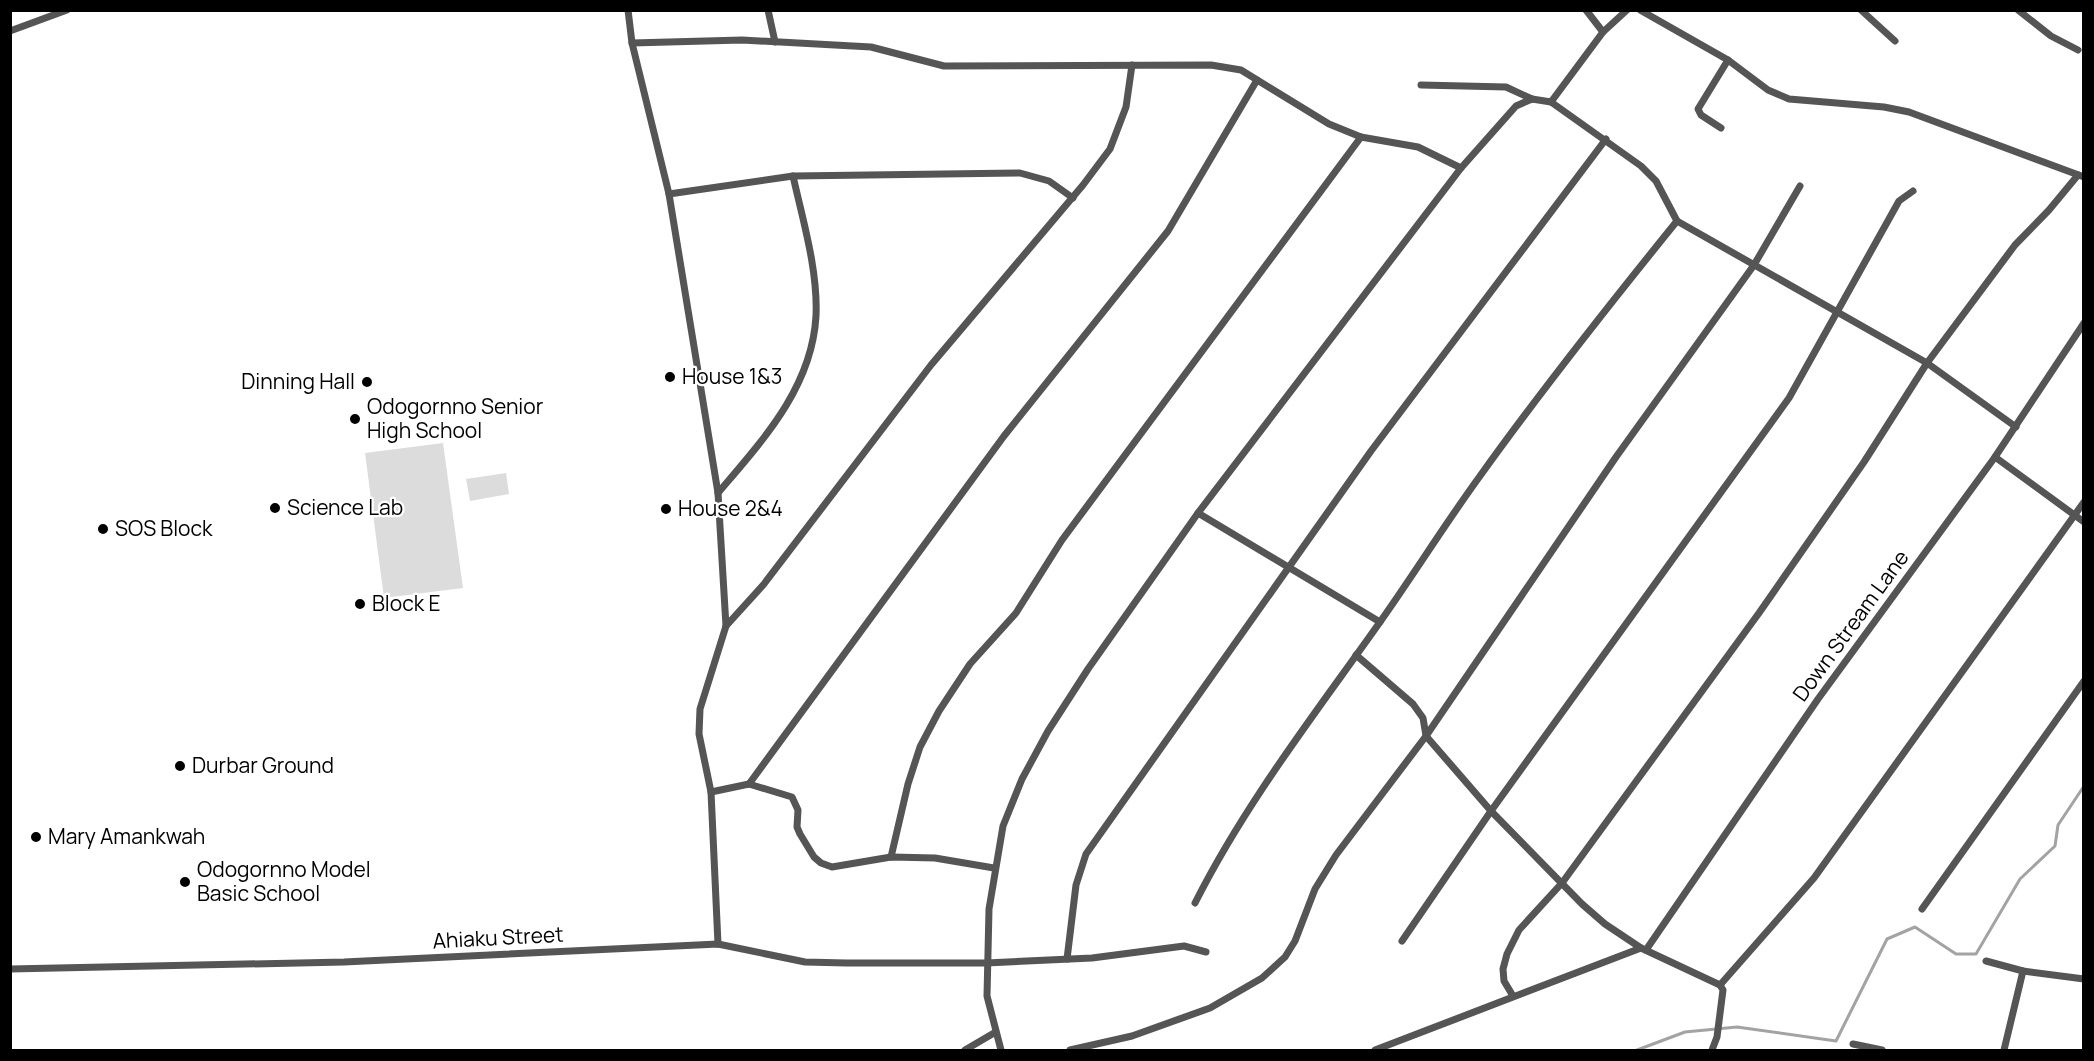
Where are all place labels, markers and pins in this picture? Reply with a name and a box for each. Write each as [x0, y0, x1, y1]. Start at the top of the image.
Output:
place label: House 1&3 [682, 362, 782, 390]
place label: Dinning Hall [241, 367, 355, 395]
marker: House 1&3 [663, 370, 677, 384]
marker: Dinning Hall [360, 375, 374, 389]
place label: Odogornno Senior High School [367, 392, 544, 444]
marker: Odogornno Senior High School [348, 412, 362, 426]
place label: Science Lab [287, 493, 403, 521]
place label: House 2&4 [678, 494, 783, 522]
marker: Science Lab [268, 501, 282, 515]
marker: House 2&4 [659, 502, 673, 516]
place label: SOS Block [115, 514, 213, 542]
marker: SOS Block [96, 522, 110, 536]
place label: Block E [372, 589, 440, 617]
marker: Block E [353, 597, 367, 611]
place label: Durbar Ground [192, 751, 334, 779]
marker: Durbar Ground [173, 759, 187, 773]
place label: Mary Amankwah [48, 822, 205, 850]
marker: Mary Amankwah [29, 830, 43, 844]
place label: Odogornno Model Basic School [197, 855, 371, 907]
marker: Odogornno Model Basic School [178, 875, 192, 889]

